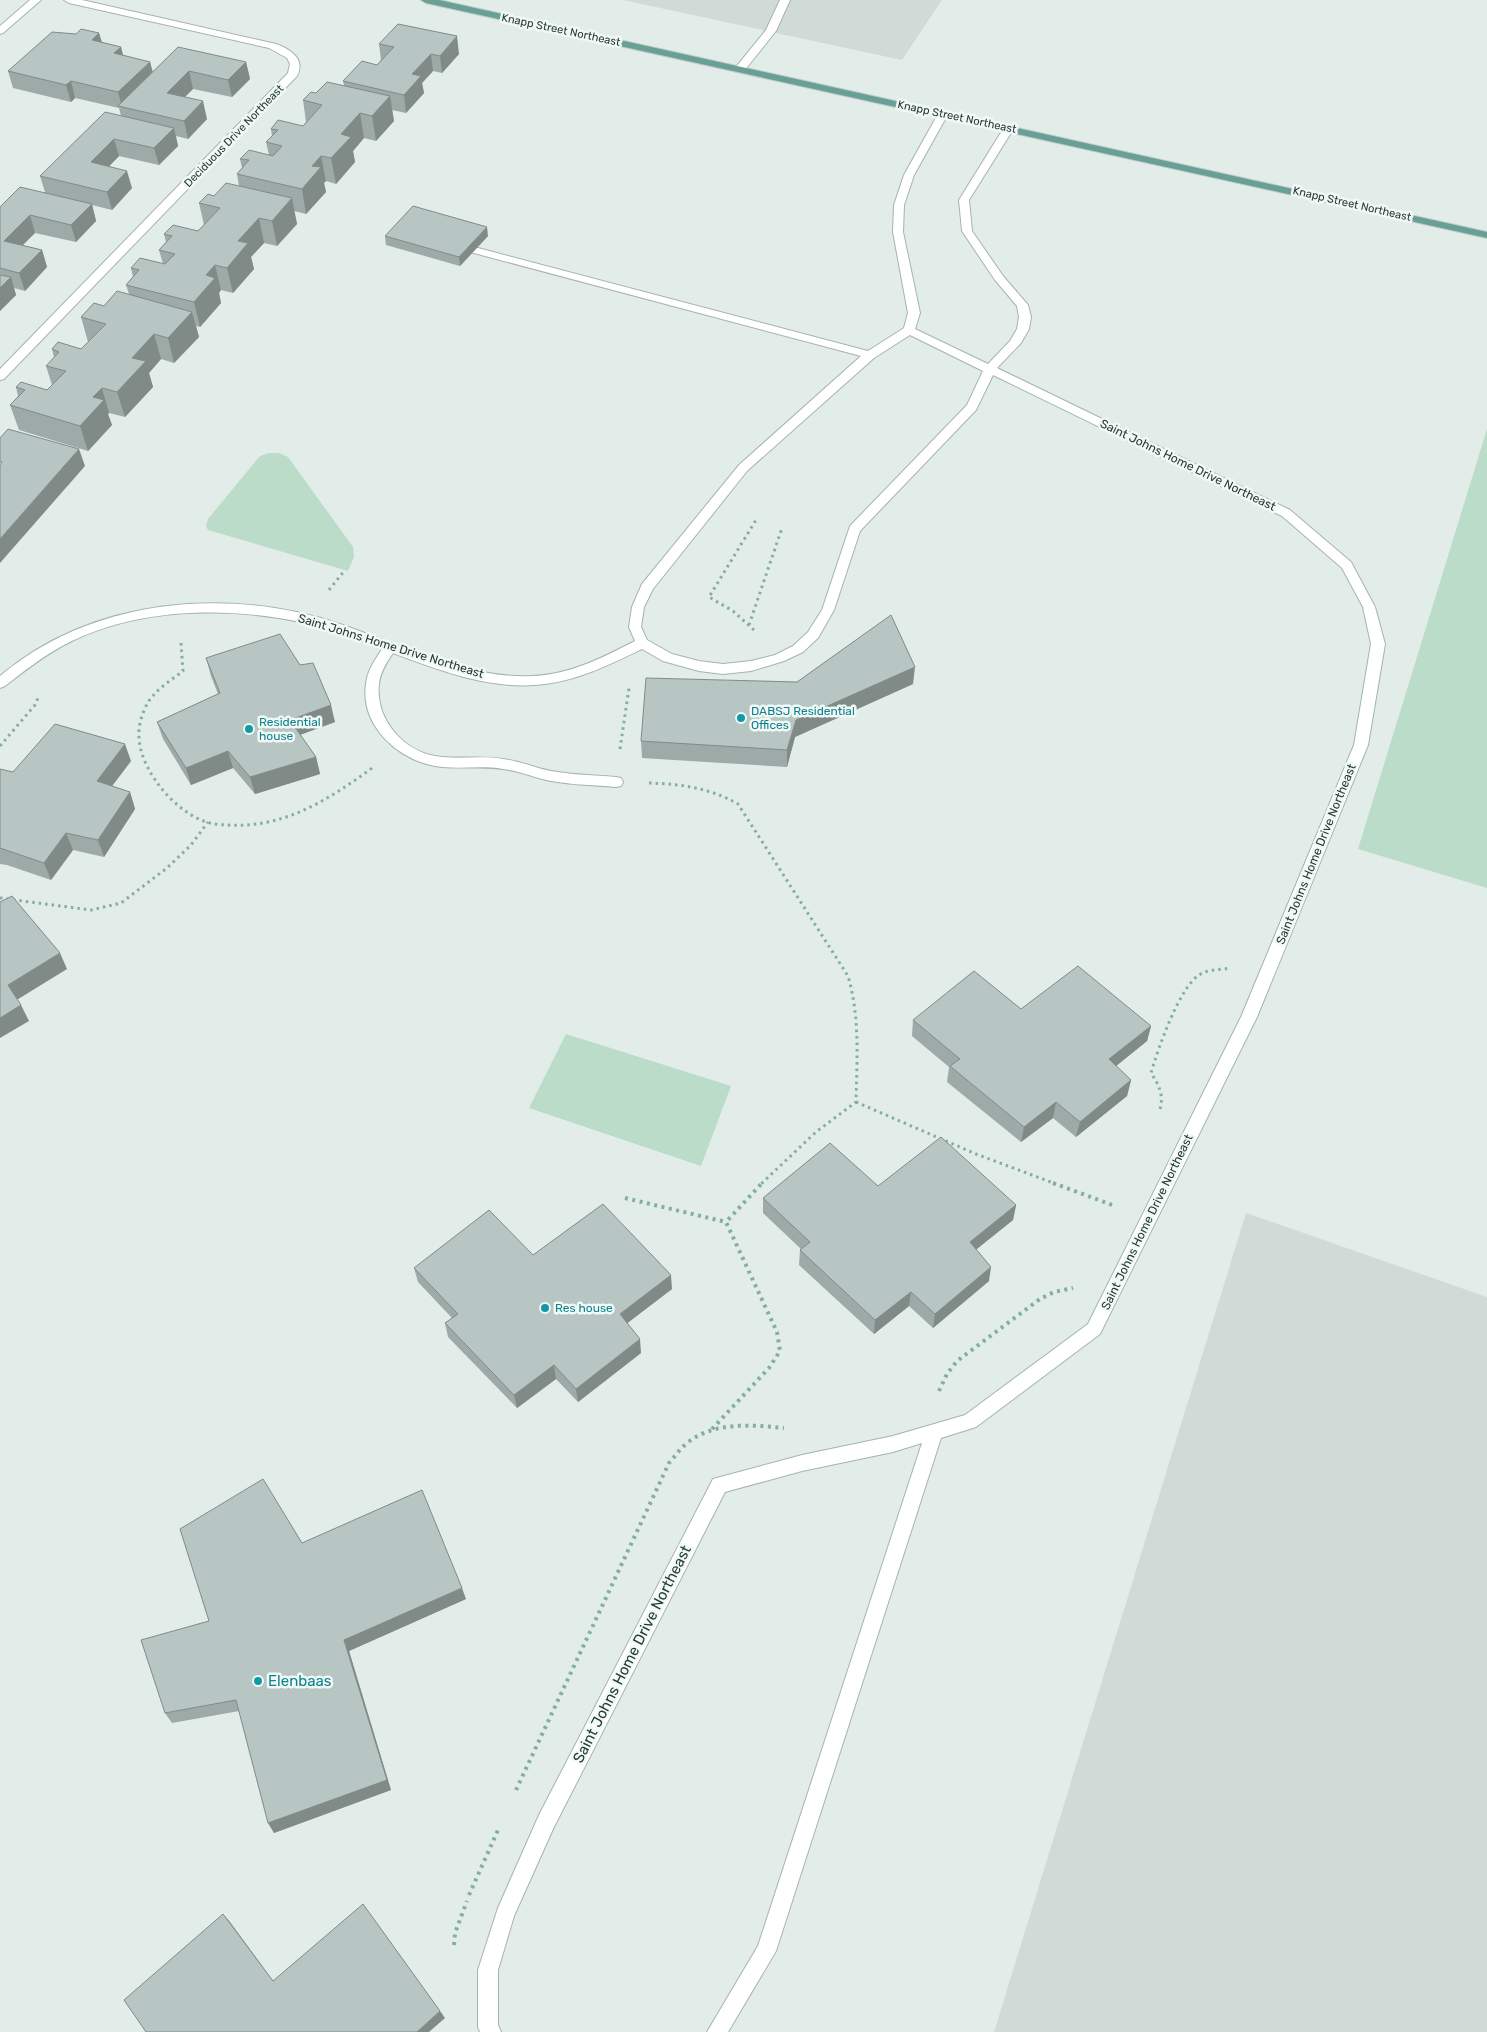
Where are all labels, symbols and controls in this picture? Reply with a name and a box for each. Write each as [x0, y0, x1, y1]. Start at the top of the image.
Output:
street label: Knapp Street Northeast [501, 11, 622, 49]
street label: Deciduous Drive Northeast [182, 82, 287, 190]
street label: Knapp Street Northeast [897, 98, 1018, 136]
street label: Knapp Street Northeast [1292, 184, 1413, 224]
street label: Saint Johns Home Drive Northeast [1098, 416, 1278, 514]
street label: Saint Johns Home Drive Northeast [296, 611, 486, 681]
place label: DABSJ Residential Offices [751, 704, 855, 732]
marker: DABSJ Residential Offices [735, 712, 747, 724]
place label: Residential house [259, 715, 321, 743]
marker: Residential house [243, 723, 255, 735]
street label: Saint Johns Home Drive Northeast [1273, 761, 1359, 946]
street label: Saint Johns Home Drive Northeast [1098, 1132, 1196, 1312]
place label: Res house [555, 1301, 613, 1315]
marker: Res house [539, 1302, 551, 1314]
street label: Saint Johns Home Drive Northeast [569, 1542, 695, 1766]
place label: Elenbaas [268, 1672, 332, 1690]
marker: Elenbaas [252, 1675, 264, 1687]

